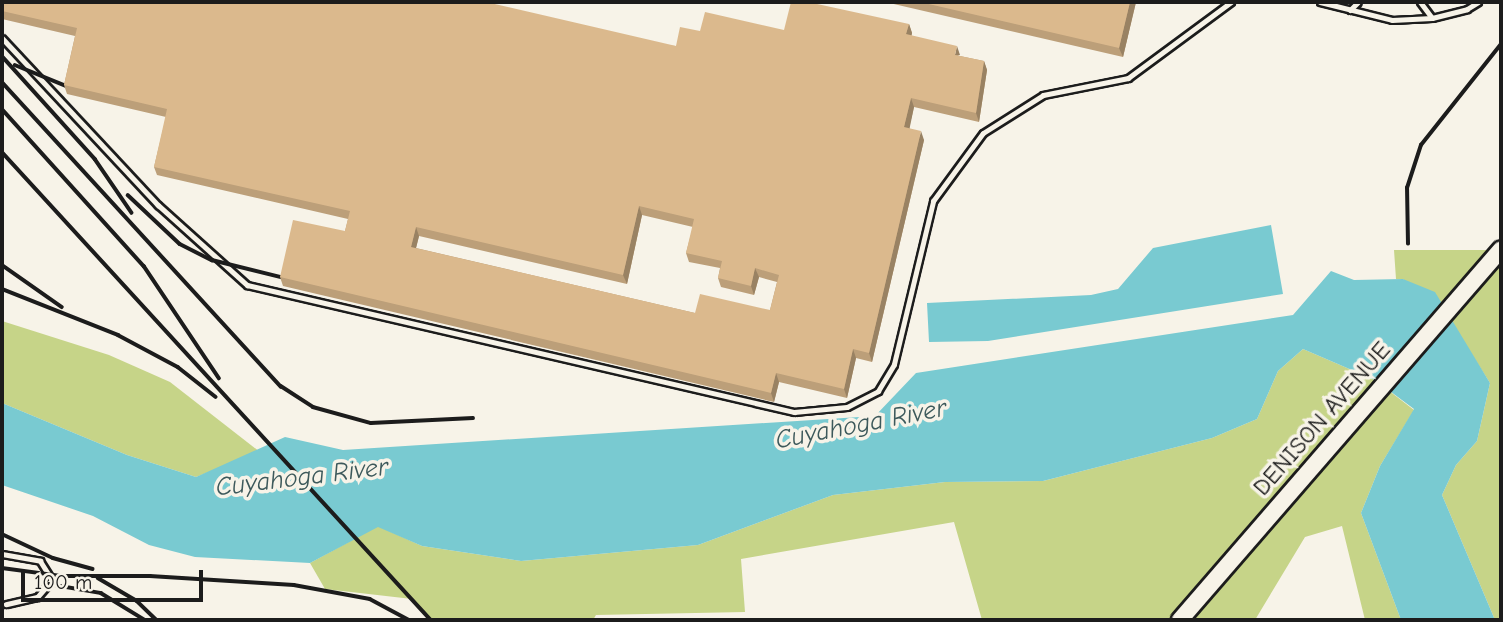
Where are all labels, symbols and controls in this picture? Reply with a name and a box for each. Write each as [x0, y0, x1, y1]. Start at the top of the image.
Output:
street label: DENISON AVENUE [1247, 336, 1397, 502]
water label: Cuyahoga River [773, 393, 949, 457]
water label: Cuyahoga River [214, 452, 390, 504]
scale bar [24, 556, 206, 600]
text: 100 m [34, 570, 92, 594]

